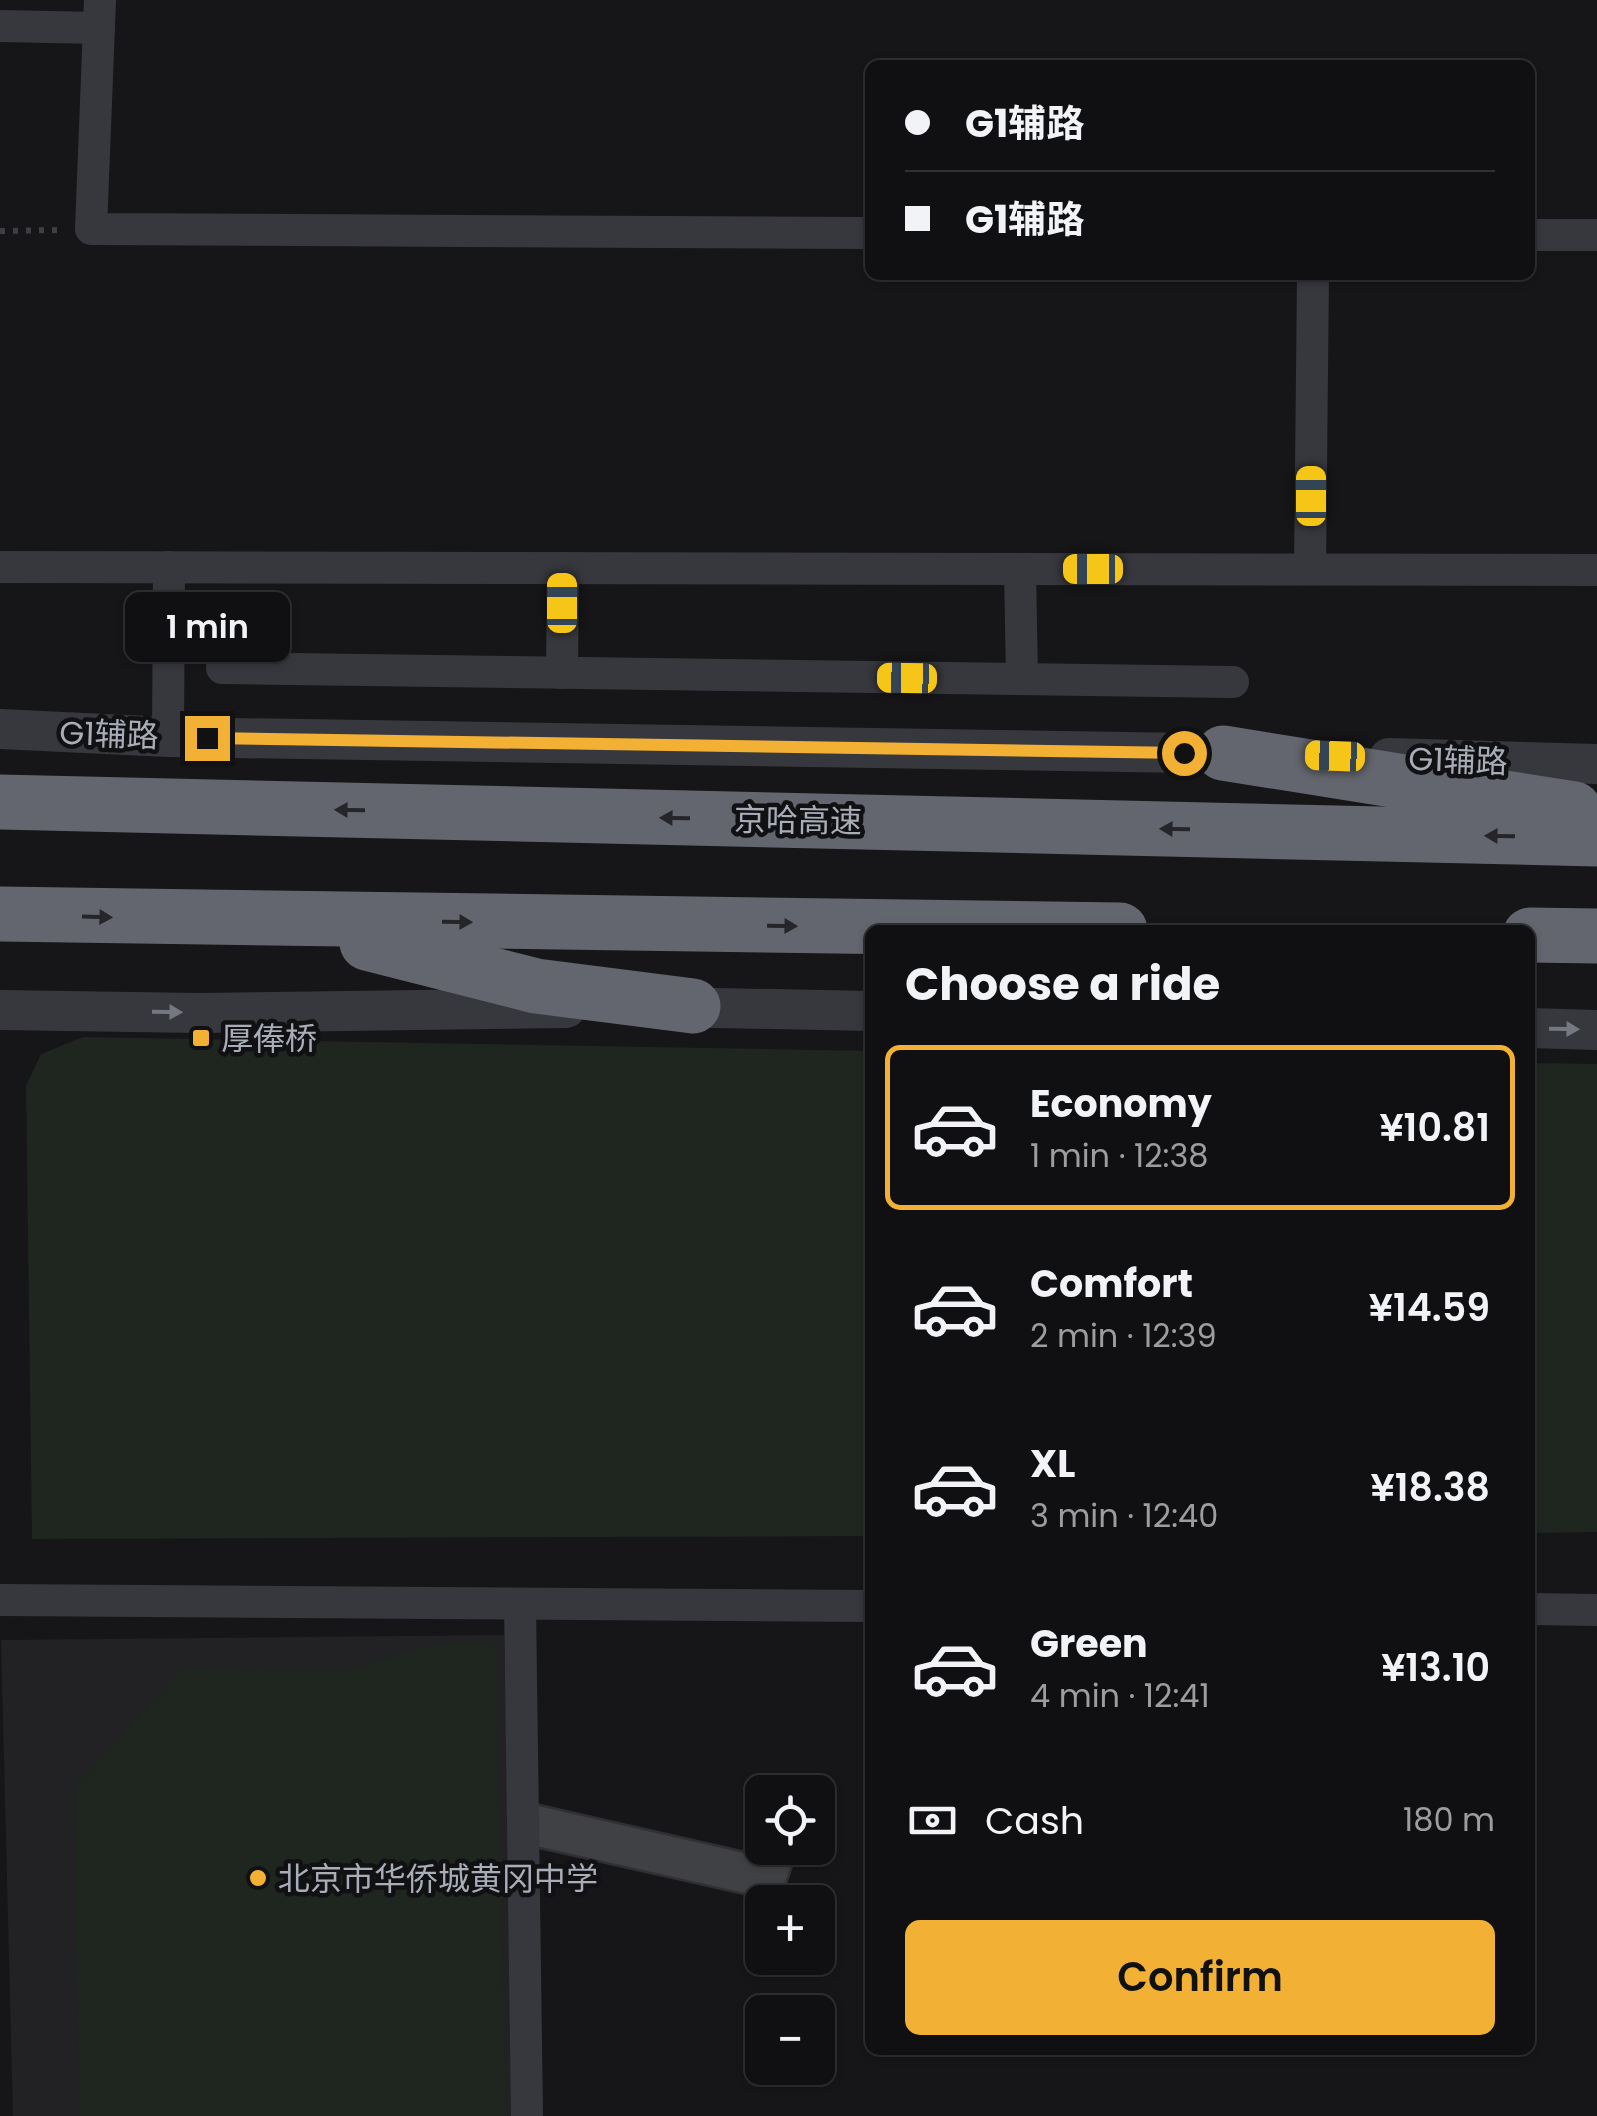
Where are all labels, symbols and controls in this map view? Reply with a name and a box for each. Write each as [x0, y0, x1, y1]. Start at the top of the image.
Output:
text: G1辅路 [965, 97, 1084, 150]
text: G1辅路 [965, 193, 1084, 246]
car [1296, 466, 1326, 526]
car [1063, 554, 1123, 584]
car [547, 573, 577, 633]
callout: 1 min [124, 593, 290, 663]
text: 1 min [166, 604, 249, 649]
car [877, 662, 937, 694]
street label: G1辅路 [59, 710, 159, 758]
route end [185, 716, 230, 761]
route start [1162, 731, 1207, 776]
street label: G1辅路 [1408, 736, 1508, 784]
car [1304, 740, 1366, 772]
street label: 京哈高速 [734, 796, 862, 844]
one-way arrow [333, 802, 365, 818]
one-way arrow [658, 809, 690, 825]
one-way arrow [1158, 821, 1190, 837]
one-way arrow [1483, 828, 1515, 844]
one-way arrow [82, 909, 114, 925]
one-way arrow [442, 914, 474, 930]
one-way arrow [767, 918, 799, 934]
text: Choose a ride [905, 953, 1220, 1016]
one-way arrow [152, 1004, 184, 1020]
place label: 厚俸桥 [221, 1016, 317, 1061]
one-way arrow [1548, 1022, 1580, 1038]
marker: 厚俸桥 [190, 1027, 212, 1049]
text: Economy [1030, 1077, 1212, 1130]
icon: car [910, 1083, 1000, 1173]
text: ¥10.81 [1379, 1101, 1490, 1154]
text: 1 min · 12:38 [1030, 1133, 1208, 1178]
text: Comfort [1030, 1257, 1193, 1310]
icon: car [910, 1263, 1000, 1353]
text: ¥14.59 [1369, 1281, 1490, 1334]
text: 2 min · 12:39 [1030, 1313, 1217, 1358]
text: XL [1030, 1437, 1075, 1490]
icon: car [910, 1443, 1000, 1533]
text: ¥18.38 [1371, 1461, 1490, 1514]
text: 3 min · 12:40 [1030, 1493, 1218, 1538]
text: Green [1030, 1617, 1148, 1670]
icon: car [910, 1623, 1000, 1713]
text: ¥13.10 [1381, 1641, 1490, 1694]
text: 4 min · 12:41 [1030, 1673, 1210, 1718]
map controls [745, 1775, 835, 2085]
button: locate [745, 1775, 835, 1865]
icon: cash [905, 1793, 960, 1848]
text: Cash [985, 1794, 1084, 1847]
text: 180 m [1403, 1797, 1495, 1842]
place label: 北京市华侨城黄冈中学 [278, 1856, 598, 1901]
marker: 北京市华侨城黄冈中学 [247, 1867, 269, 1889]
button: + [745, 1885, 835, 1975]
button: Confirm [905, 1920, 1495, 2035]
button: − [745, 1995, 835, 2085]

